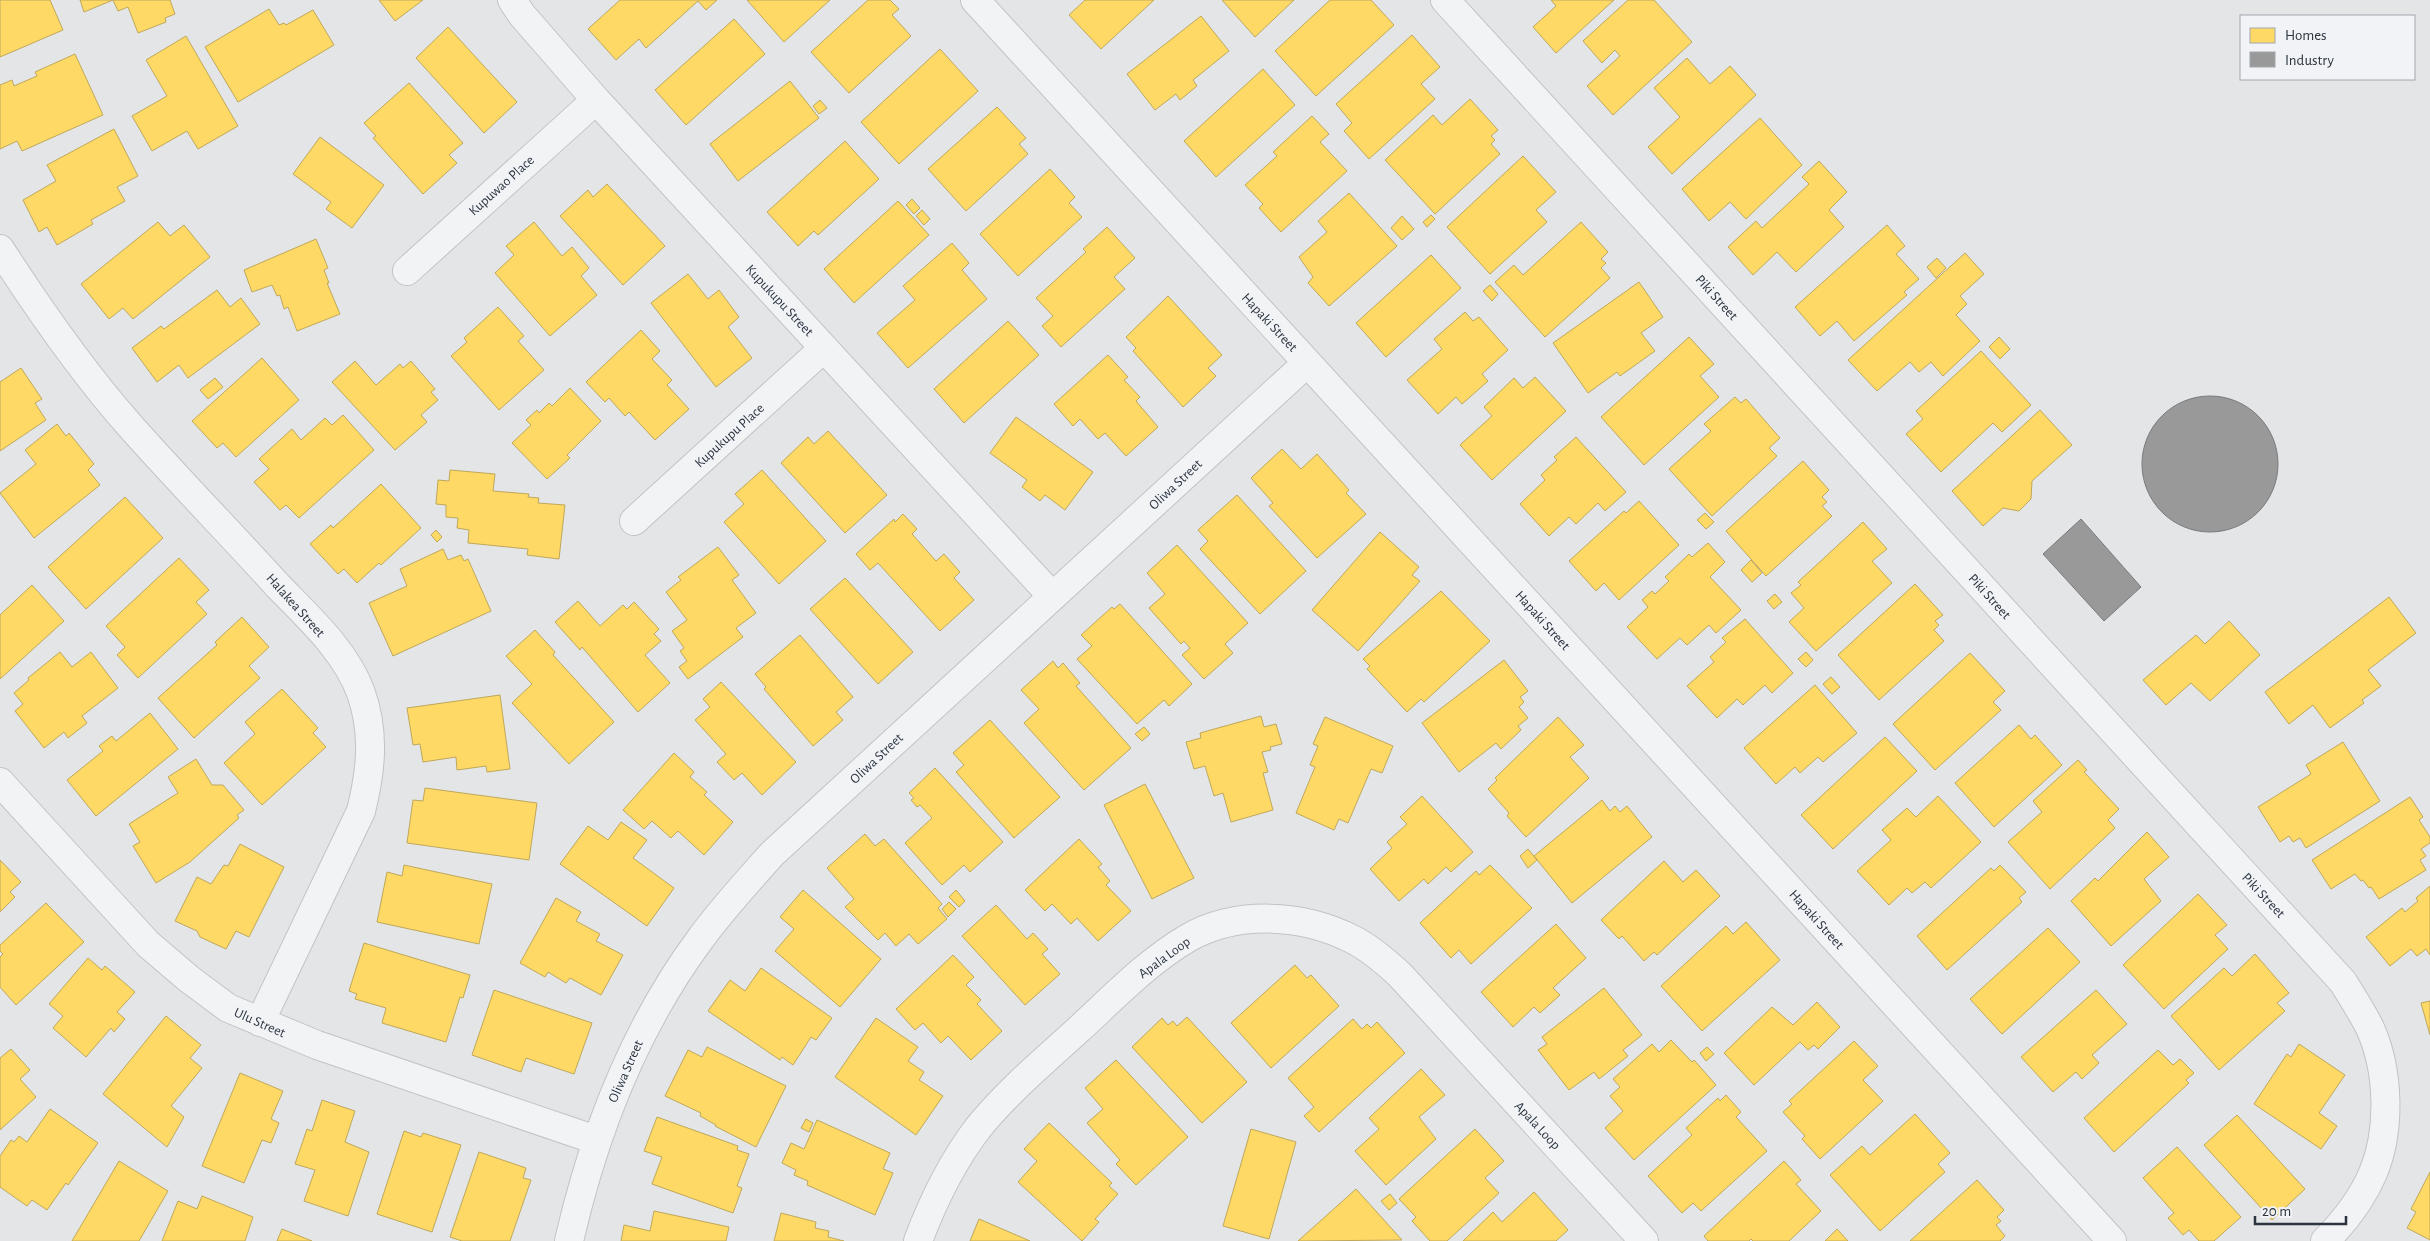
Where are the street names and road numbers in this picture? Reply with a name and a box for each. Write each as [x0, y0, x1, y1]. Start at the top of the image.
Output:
street label: Kupuwao Place [466, 153, 537, 219]
street label: Kupukupu Street [743, 262, 816, 339]
street label: Piki Street [1692, 272, 1740, 323]
street label: Hapaki Street [1239, 291, 1300, 355]
street label: Kupukupu Place [692, 401, 767, 470]
street label: Oliwa Street [1147, 457, 1205, 513]
street label: Halakea Street [263, 571, 328, 640]
street label: Piki Street [1965, 571, 2013, 622]
street label: Hapaki Street [1512, 588, 1573, 653]
street label: Oliwa Street [848, 731, 906, 787]
street label: Piki Street [2239, 871, 2288, 921]
street label: Hapaki Street [1786, 887, 1847, 952]
street label: Apala Loop [1136, 934, 1193, 981]
street label: Ulu Street [232, 1005, 288, 1041]
street label: Oliwa Street [606, 1038, 646, 1105]
street label: Apala Loop [1512, 1099, 1563, 1152]

